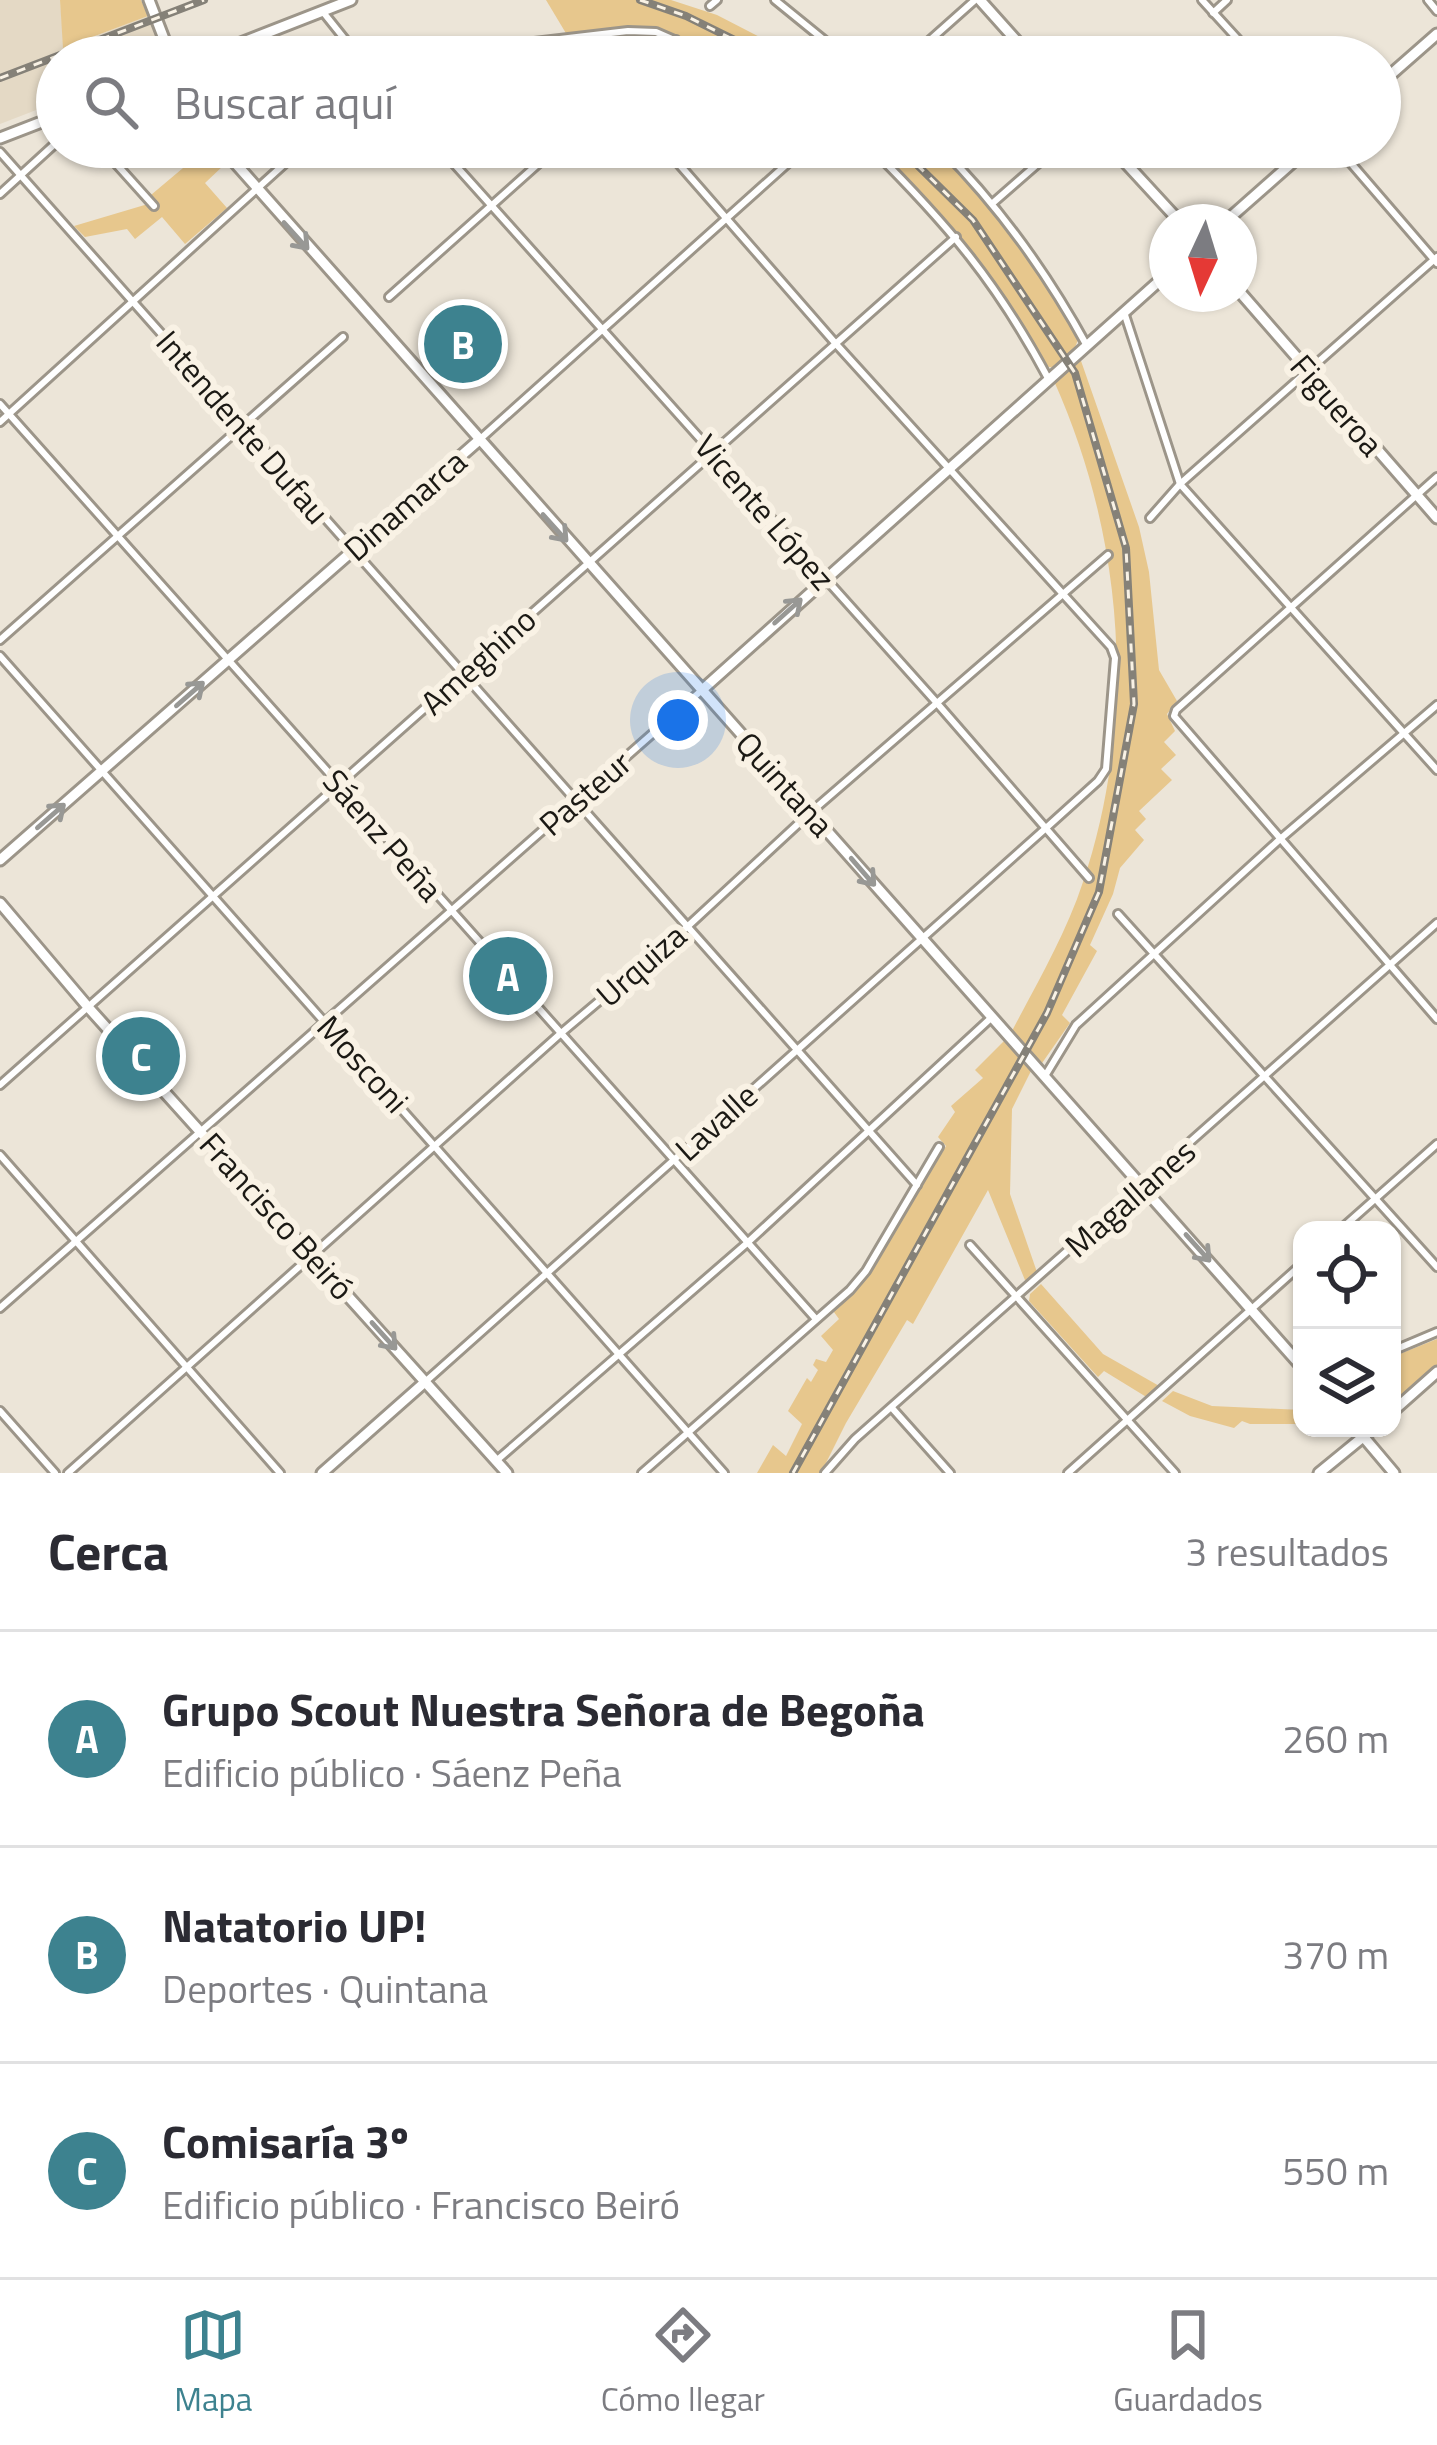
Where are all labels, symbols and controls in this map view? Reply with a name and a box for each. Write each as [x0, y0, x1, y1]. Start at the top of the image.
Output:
search box [36, 36, 1401, 168]
text: Buscar aquí [174, 68, 394, 136]
icon: search [78, 69, 144, 135]
north arrow [1149, 204, 1257, 312]
one-way arrow [282, 221, 309, 251]
pin: B [424, 299, 502, 389]
street label: Intendente Dufau [145, 319, 341, 535]
street label: Figueroa [1279, 343, 1395, 467]
street label: Vicente López [683, 423, 847, 601]
street label: Dinamarca [332, 437, 478, 573]
one-way arrow [541, 512, 568, 543]
street label: Ameghino [409, 595, 547, 727]
one-way arrow [772, 597, 802, 626]
one-way arrow [174, 681, 205, 708]
your location [648, 690, 708, 750]
street label: Quintana [724, 720, 846, 848]
street label: Pasteur [528, 739, 642, 847]
street label: Sáenz Peña [311, 758, 455, 912]
one-way arrow [35, 803, 66, 830]
one-way arrow [849, 856, 876, 886]
street label: Urquiza [585, 911, 697, 1019]
pin: A [469, 931, 547, 1021]
street label: Mosconi [305, 1004, 421, 1124]
pin: C [102, 1011, 180, 1101]
street label: Lavalle [664, 1071, 768, 1173]
street label: Francisco Beiró [188, 1121, 366, 1311]
street label: Magallanes [1053, 1127, 1207, 1269]
map controls [1293, 1221, 1401, 1437]
button: locate [1293, 1221, 1401, 1329]
one-way arrow [1183, 1232, 1211, 1263]
one-way arrow [370, 1321, 397, 1351]
button: layers [1293, 1329, 1401, 1437]
text: Cerca [48, 1512, 169, 1590]
text: 3 resultados [1185, 1522, 1389, 1581]
text: Grupo Scout Nuestra Señora de Begoña [162, 1675, 925, 1743]
text: A [75, 1709, 99, 1768]
text: 260 m [1282, 1709, 1389, 1768]
text: Edificio público · Sáenz Peña [162, 1743, 622, 1802]
text: Natatorio UP! [162, 1891, 427, 1959]
text: B [75, 1925, 99, 1984]
text: 370 m [1282, 1925, 1389, 1984]
text: Deportes · Quintana [162, 1959, 488, 2018]
text: Comisaría 3º [162, 2107, 409, 2175]
text: C [76, 2141, 98, 2200]
text: 550 m [1282, 2141, 1389, 2200]
text: Edificio público · Francisco Beiró [162, 2175, 680, 2234]
tab: Mapa [174, 2302, 252, 2424]
tab: Cómo llegar [601, 2302, 765, 2424]
tab: Guardados [1113, 2302, 1263, 2424]

